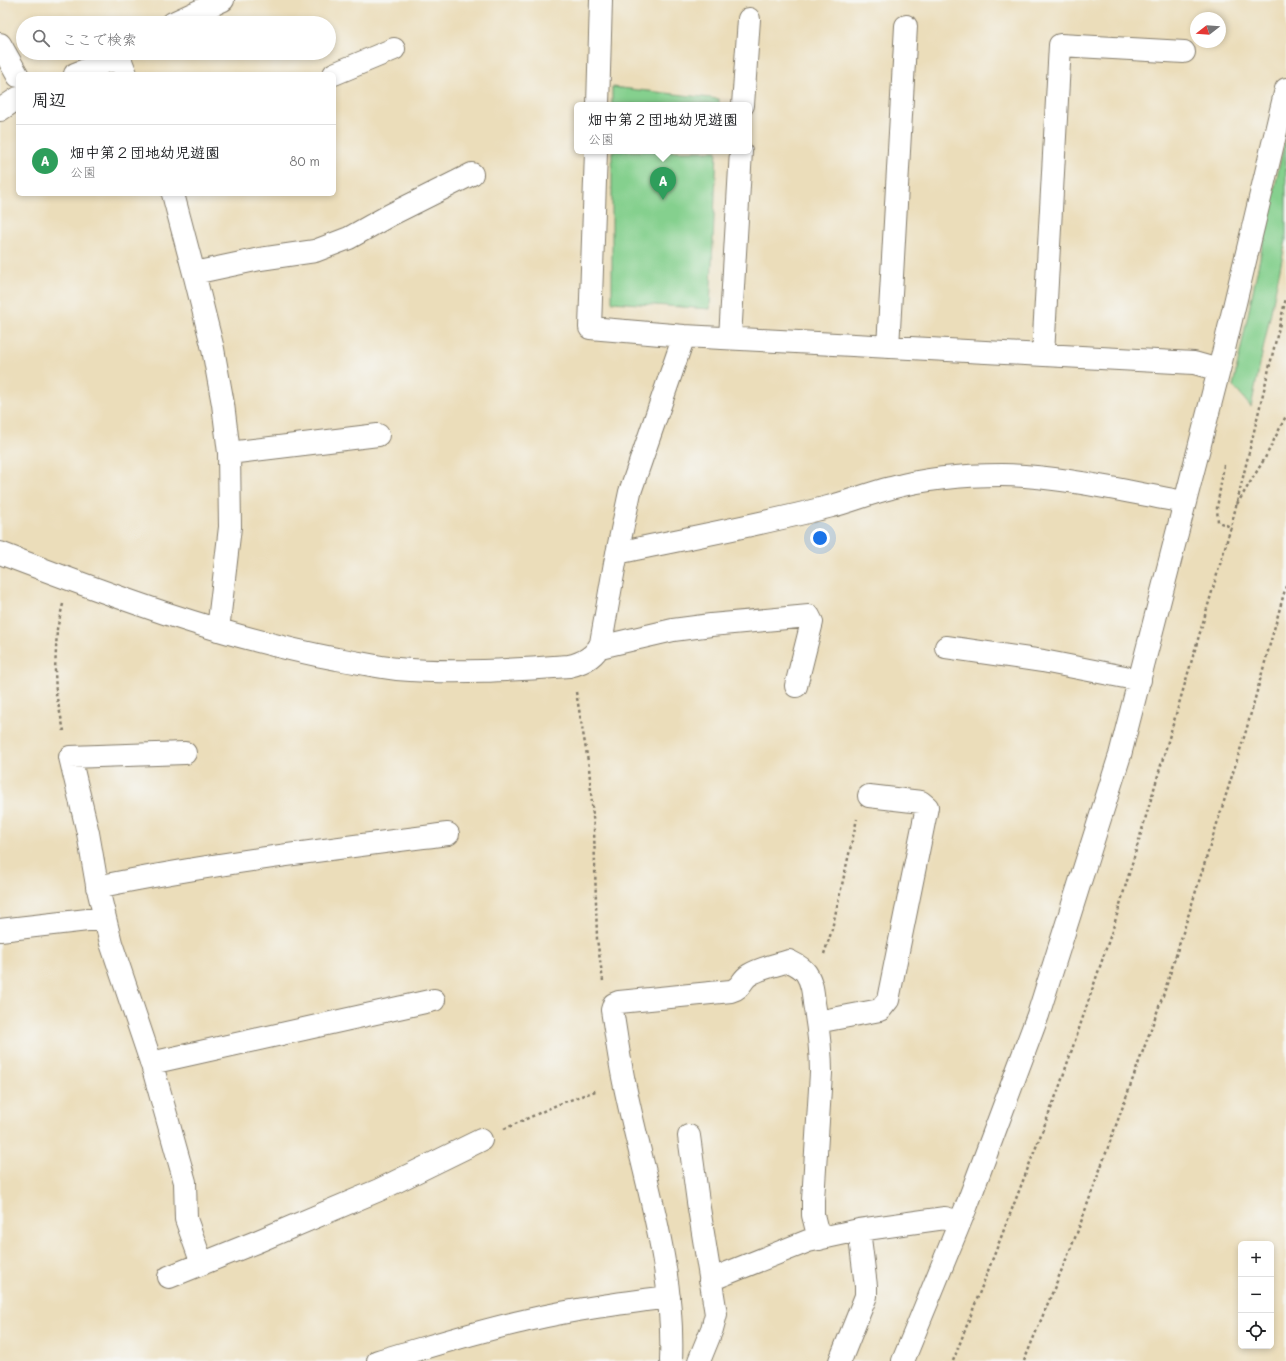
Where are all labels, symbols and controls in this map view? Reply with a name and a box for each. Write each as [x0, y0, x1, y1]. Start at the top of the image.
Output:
north arrow [1190, 12, 1226, 48]
search box [16, 16, 336, 60]
icon: search [30, 27, 52, 49]
text: ここで検索 [62, 29, 137, 49]
text: 周辺 [32, 88, 66, 110]
popup [574, 102, 752, 154]
text: 畑中第２団地幼児遊園 [588, 109, 738, 129]
text: 公園 [588, 130, 614, 147]
text: 畑中第２団地幼児遊園 [70, 142, 220, 162]
text: A [40, 152, 50, 169]
text: 80 m [290, 152, 320, 169]
text: 公園 [70, 163, 96, 180]
pin: A [650, 167, 676, 200]
your location [810, 528, 830, 548]
map controls [1238, 1241, 1274, 1349]
button: + [1238, 1241, 1274, 1277]
button: − [1238, 1277, 1274, 1313]
button: locate [1238, 1313, 1274, 1349]

